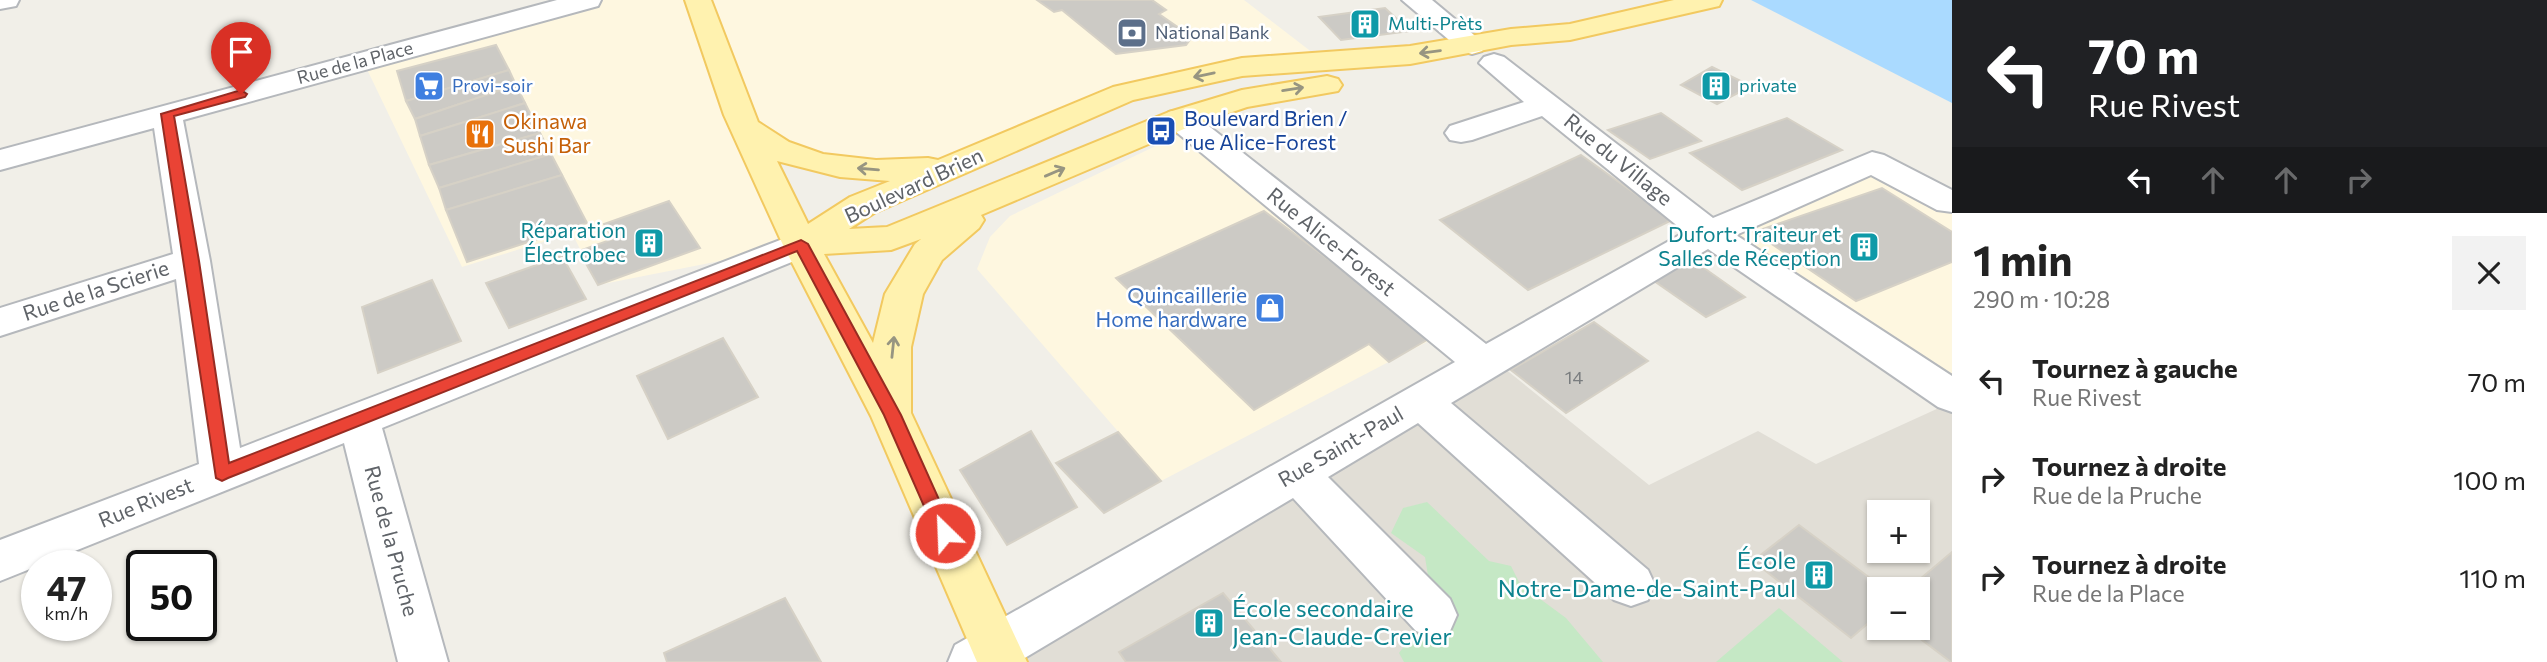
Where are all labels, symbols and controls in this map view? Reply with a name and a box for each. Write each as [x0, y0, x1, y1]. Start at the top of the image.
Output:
building icon: Multi-Prèts [1348, 7, 1382, 41]
place label: Multi-Prèts [1388, 12, 1483, 34]
bank icon: National Bank [1115, 16, 1149, 50]
place label: National Bank [1155, 21, 1270, 43]
pin [211, 22, 271, 94]
text: 70 m [2088, 24, 2199, 84]
icon: left [1973, 28, 2064, 119]
icon: arrive [222, 33, 260, 71]
street label: Rue de la Place [294, 36, 415, 88]
one-way arrow [1419, 46, 1442, 59]
supermarket icon: Provi-soir [412, 69, 446, 103]
one-way arrow [1193, 69, 1216, 83]
building icon: private [1699, 69, 1733, 103]
place label: Provi-soir [452, 74, 533, 96]
place label: private [1739, 74, 1797, 96]
one-way arrow [1281, 83, 1304, 96]
text: Rue Rivest [2088, 84, 2240, 124]
place label: Boulevard Brien / rue Alice-Forest [1184, 105, 1348, 154]
street label: Rue du Village [1560, 107, 1678, 210]
place label: Okinawa Sushi Bar [503, 108, 591, 157]
bus stop icon: Boulevard Brien / rue Alice-Forest [1144, 114, 1178, 148]
restaurant icon: Okinawa Sushi Bar [463, 117, 497, 151]
street label: Boulevard Brien [840, 142, 987, 228]
icon: left [2121, 161, 2159, 199]
icon: ahead [2194, 161, 2232, 199]
icon: ahead [2267, 161, 2305, 199]
icon: right [2340, 161, 2378, 199]
one-way arrow [857, 162, 880, 175]
one-way arrow [1044, 165, 1065, 178]
street label: Rue Alice-Forest [1263, 182, 1401, 300]
place label: Réparation Électrobec [520, 217, 626, 266]
place label: Dufort: Traiteur et Salles de Réception [1658, 221, 1841, 270]
building icon: Réparation Électrobec [632, 226, 666, 260]
building icon: Dufort: Traiteur et Salles de Réception [1847, 230, 1881, 264]
text: 1 min [1973, 233, 2073, 285]
button: close [2452, 236, 2526, 310]
street label: Rue de la Scierie [19, 254, 172, 325]
place label: Quincaillerie Home hardware [1095, 282, 1247, 331]
text: 290 m · 10:28 [1973, 285, 2110, 313]
shop icon: Quincaillerie Home hardware [1253, 291, 1287, 325]
one-way arrow [886, 337, 899, 359]
text: Tournez à gauche [2032, 352, 2238, 383]
icon: left [1973, 362, 2011, 400]
house number: 14 [1565, 366, 1583, 388]
text: 70 m [2468, 366, 2526, 397]
text: Rue Rivest [2032, 383, 2141, 411]
street label: Rue Saint-Paul [1273, 400, 1407, 492]
text: Tournez à droite [2032, 450, 2227, 481]
icon: right [1973, 460, 2011, 498]
street label: Rue de la Pruche [360, 462, 425, 619]
text: 100 m [2453, 464, 2526, 495]
street label: Rue Rivest [94, 471, 196, 532]
text: Rue de la Pruche [2032, 481, 2202, 509]
position arrow [908, 496, 982, 570]
map controls [1867, 500, 1930, 640]
button: + [1867, 500, 1930, 563]
place label: École Notre-Dame-de-Saint-Paul [1498, 545, 1796, 602]
text: Tournez à droite [2032, 548, 2227, 579]
speed limit sign: 50 [126, 550, 217, 641]
building icon: École Notre-Dame-de-Saint-Paul [1802, 558, 1836, 592]
icon: right [1973, 558, 2011, 596]
text: 110 m [2459, 562, 2526, 593]
text: 47 [46, 565, 87, 608]
button: − [1867, 577, 1930, 640]
text: Rue de la Place [2032, 579, 2185, 607]
place label: École secondaire Jean-Claude-Crevier [1232, 593, 1452, 650]
text: km/h [45, 602, 88, 624]
building icon: École secondaire Jean-Claude-Crevier [1192, 606, 1226, 640]

